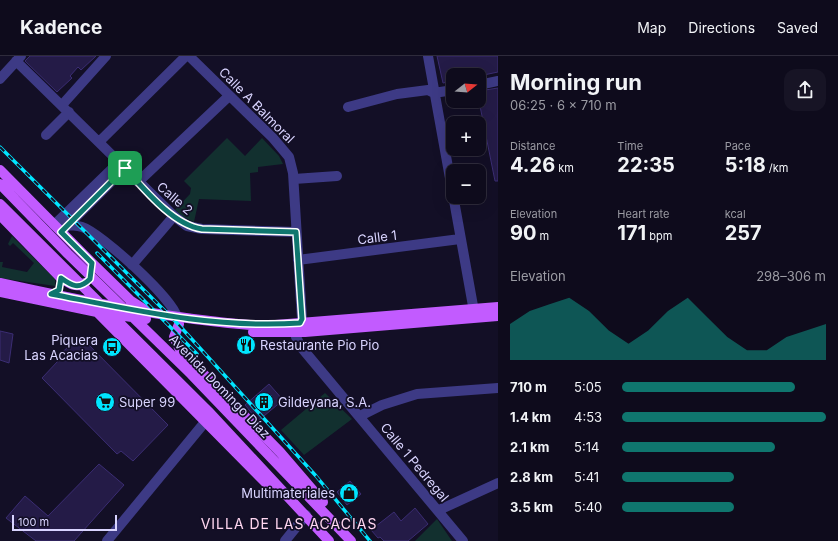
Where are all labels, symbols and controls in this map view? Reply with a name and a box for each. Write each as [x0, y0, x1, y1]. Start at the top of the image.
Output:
text: Kadence [20, 16, 102, 39]
text: Map [637, 19, 666, 36]
text: Directions [688, 19, 755, 36]
text: Saved [777, 19, 818, 36]
street label: Calle A Balmoral [216, 64, 298, 146]
north arrow [446, 68, 486, 108]
map controls [446, 68, 486, 204]
text: Morning run [510, 69, 642, 95]
button: share [784, 69, 826, 111]
text: 06:25 · 6 × 710 m [510, 97, 617, 113]
button: + [446, 116, 486, 156]
text: Distance [510, 139, 555, 153]
text: Time [617, 139, 643, 153]
text: Pace [725, 139, 751, 153]
pin [108, 151, 142, 185]
text: 4.26 [510, 153, 555, 177]
text: 22:35 [617, 153, 675, 177]
text: 5:18 [725, 153, 766, 177]
icon: arrive [114, 157, 136, 179]
text: km [555, 161, 574, 175]
text: /km [766, 161, 789, 175]
button: − [446, 164, 486, 204]
street label: Calle 2 [154, 178, 196, 218]
text: Elevation [510, 207, 557, 221]
text: Heart rate [617, 207, 669, 221]
text: kcal [725, 207, 746, 221]
text: 90 [510, 221, 536, 245]
text: 171 [617, 221, 646, 245]
text: 257 [725, 221, 762, 245]
street label: Calle 1 [356, 227, 398, 247]
text: m [536, 229, 549, 243]
text: bpm [646, 229, 672, 243]
text: Elevation [510, 268, 566, 284]
text: 298–306 m [756, 268, 826, 284]
street label: Avenida Domingo Díaz [166, 331, 274, 441]
place label: Piquera Las Acacias [24, 332, 98, 363]
restaurant icon: Restaurante Pio Pio [235, 334, 257, 356]
bus stop icon: Piquera Las Acacias [101, 336, 123, 358]
place label: Restaurante Pio Pio [260, 337, 380, 353]
text: 710 m [510, 379, 547, 395]
text: 5:05 [574, 379, 602, 395]
supermarket icon: Super 99 [94, 391, 116, 413]
building icon: Gildeyana, S.A. [253, 391, 275, 413]
place label: Super 99 [119, 394, 175, 410]
place label: Gildeyana, S.A. [278, 394, 371, 410]
text: 1.4 km [510, 409, 551, 425]
text: 4:53 [574, 409, 602, 425]
street label: Calle 1 Pedregal [377, 419, 453, 505]
text: 2.1 km [510, 439, 549, 455]
text: 5:14 [574, 439, 599, 455]
text: 2.8 km [510, 469, 553, 485]
text: 5:41 [574, 469, 599, 485]
shop icon: Multimateriales [338, 482, 360, 504]
place label: Multimateriales [241, 485, 335, 501]
text: 3.5 km [510, 499, 553, 515]
text: 5:40 [574, 499, 602, 515]
scale bar [12, 513, 117, 532]
text: 100 m [18, 515, 49, 529]
district label: VILLA DE LAS ACACIAS [201, 515, 377, 532]

